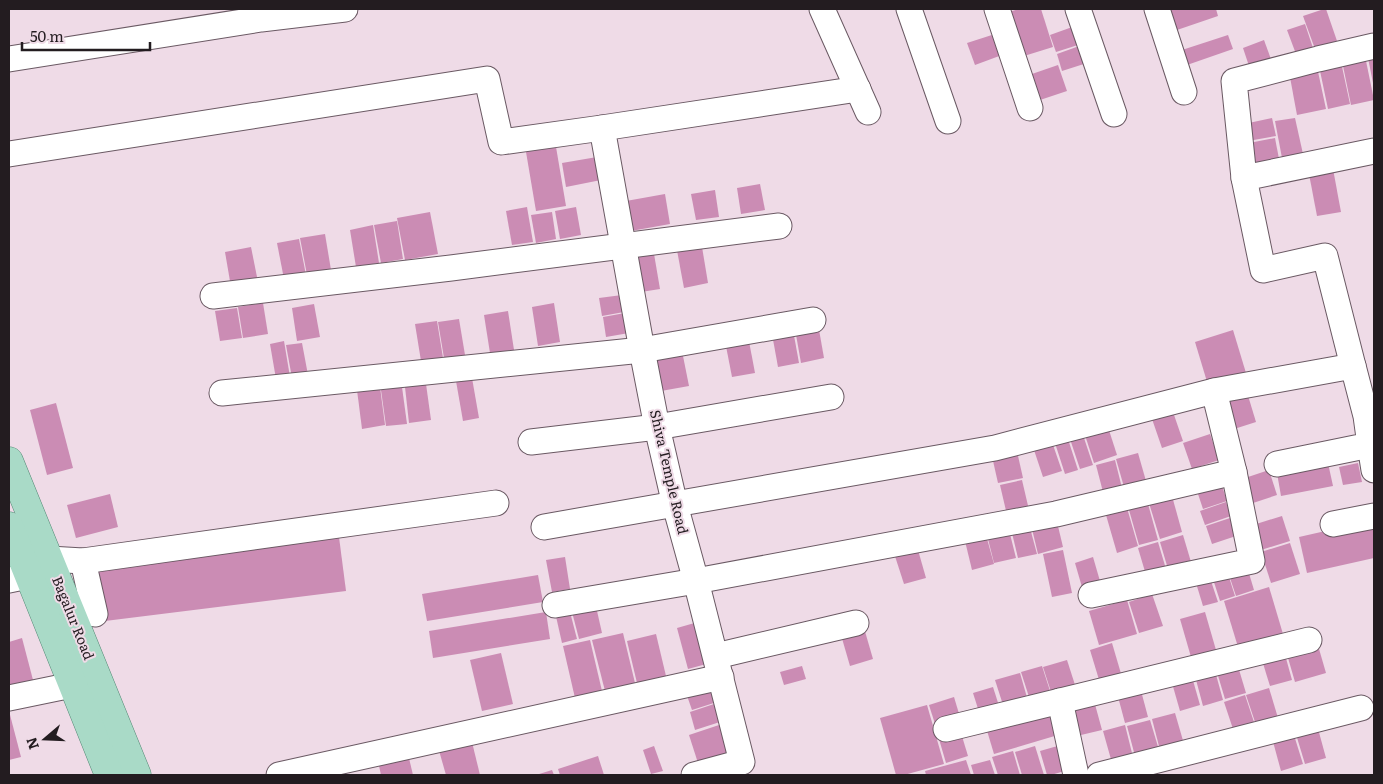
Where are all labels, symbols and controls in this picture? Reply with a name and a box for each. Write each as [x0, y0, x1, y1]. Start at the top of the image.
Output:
scale bar [22, 20, 150, 52]
text: 50 m [30, 24, 64, 47]
street label: Shiva Temple Road [646, 408, 694, 536]
street label: Bagalur Road [48, 573, 100, 663]
north arrow [20, 714, 70, 764]
text: N [20, 735, 43, 752]

